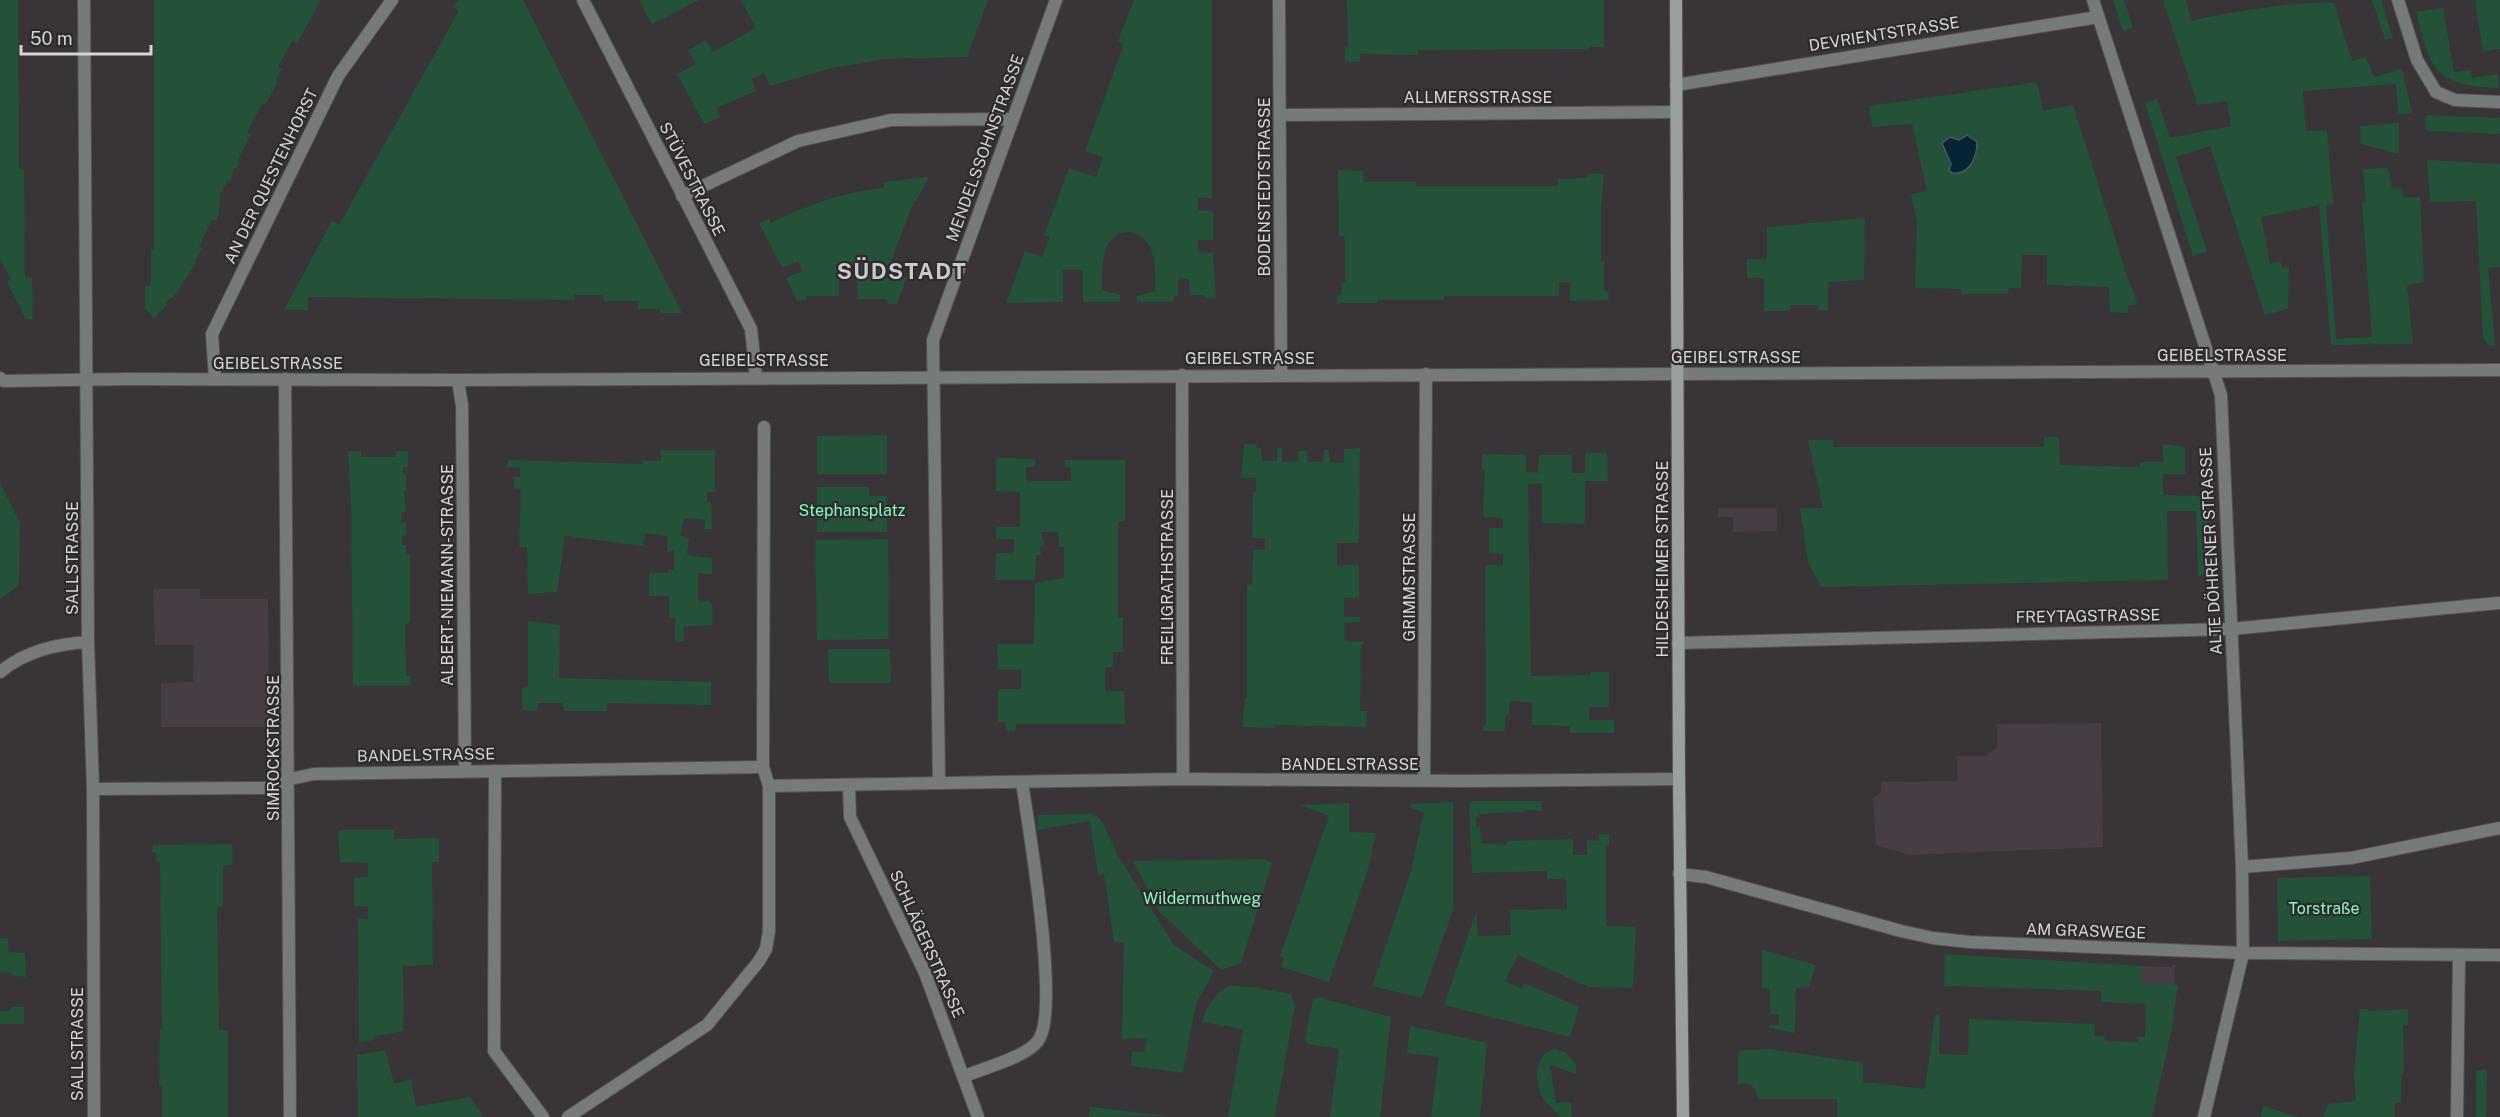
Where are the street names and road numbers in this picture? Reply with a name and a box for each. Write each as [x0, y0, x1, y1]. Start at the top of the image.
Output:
street label: DEVRIENTSTRASSE [1807, 13, 1961, 55]
street label: MENDELSSOHNSTRASSE [942, 52, 1028, 244]
street label: AN DER QUESTENHORST [220, 85, 322, 267]
street label: ALLMERSSTRASSE [1404, 88, 1552, 107]
street label: BODENSTEDTSTRASSE [1255, 97, 1274, 277]
street label: STÜVESTRASSE [655, 118, 730, 239]
street label: GEIBELSTRASSE [2157, 346, 2287, 365]
street label: GEIBELSTRASSE [1671, 348, 1801, 367]
street label: GEIBELSTRASSE [1185, 349, 1315, 368]
street label: GEIBELSTRASSE [699, 351, 829, 370]
street label: GEIBELSTRASSE [213, 354, 343, 373]
street label: ALTE DÖHRENER STRASSE [2195, 446, 2226, 656]
street label: HILDESHEIMER STRASSE [1653, 461, 1672, 657]
street label: ALBERT-NIEMANN-STRASSE [438, 464, 457, 686]
street label: FREILIGRATHSTRASSE [1158, 489, 1177, 665]
street label: SALLSTRASSE [63, 501, 82, 615]
street label: GRIMMSTRASSE [1400, 513, 1419, 641]
street label: FREYTAGSTRASSE [2015, 605, 2161, 627]
street label: SIMROCKSTRASSE [264, 675, 283, 821]
street label: BANDELSTRASSE [357, 744, 495, 766]
street label: BANDELSTRASSE [1281, 755, 1419, 774]
street label: SCHLÄGERSTRASSE [886, 867, 969, 1021]
street label: AM GRASWEGE [2026, 919, 2146, 943]
street label: SALLSTRASSE [68, 987, 87, 1101]

